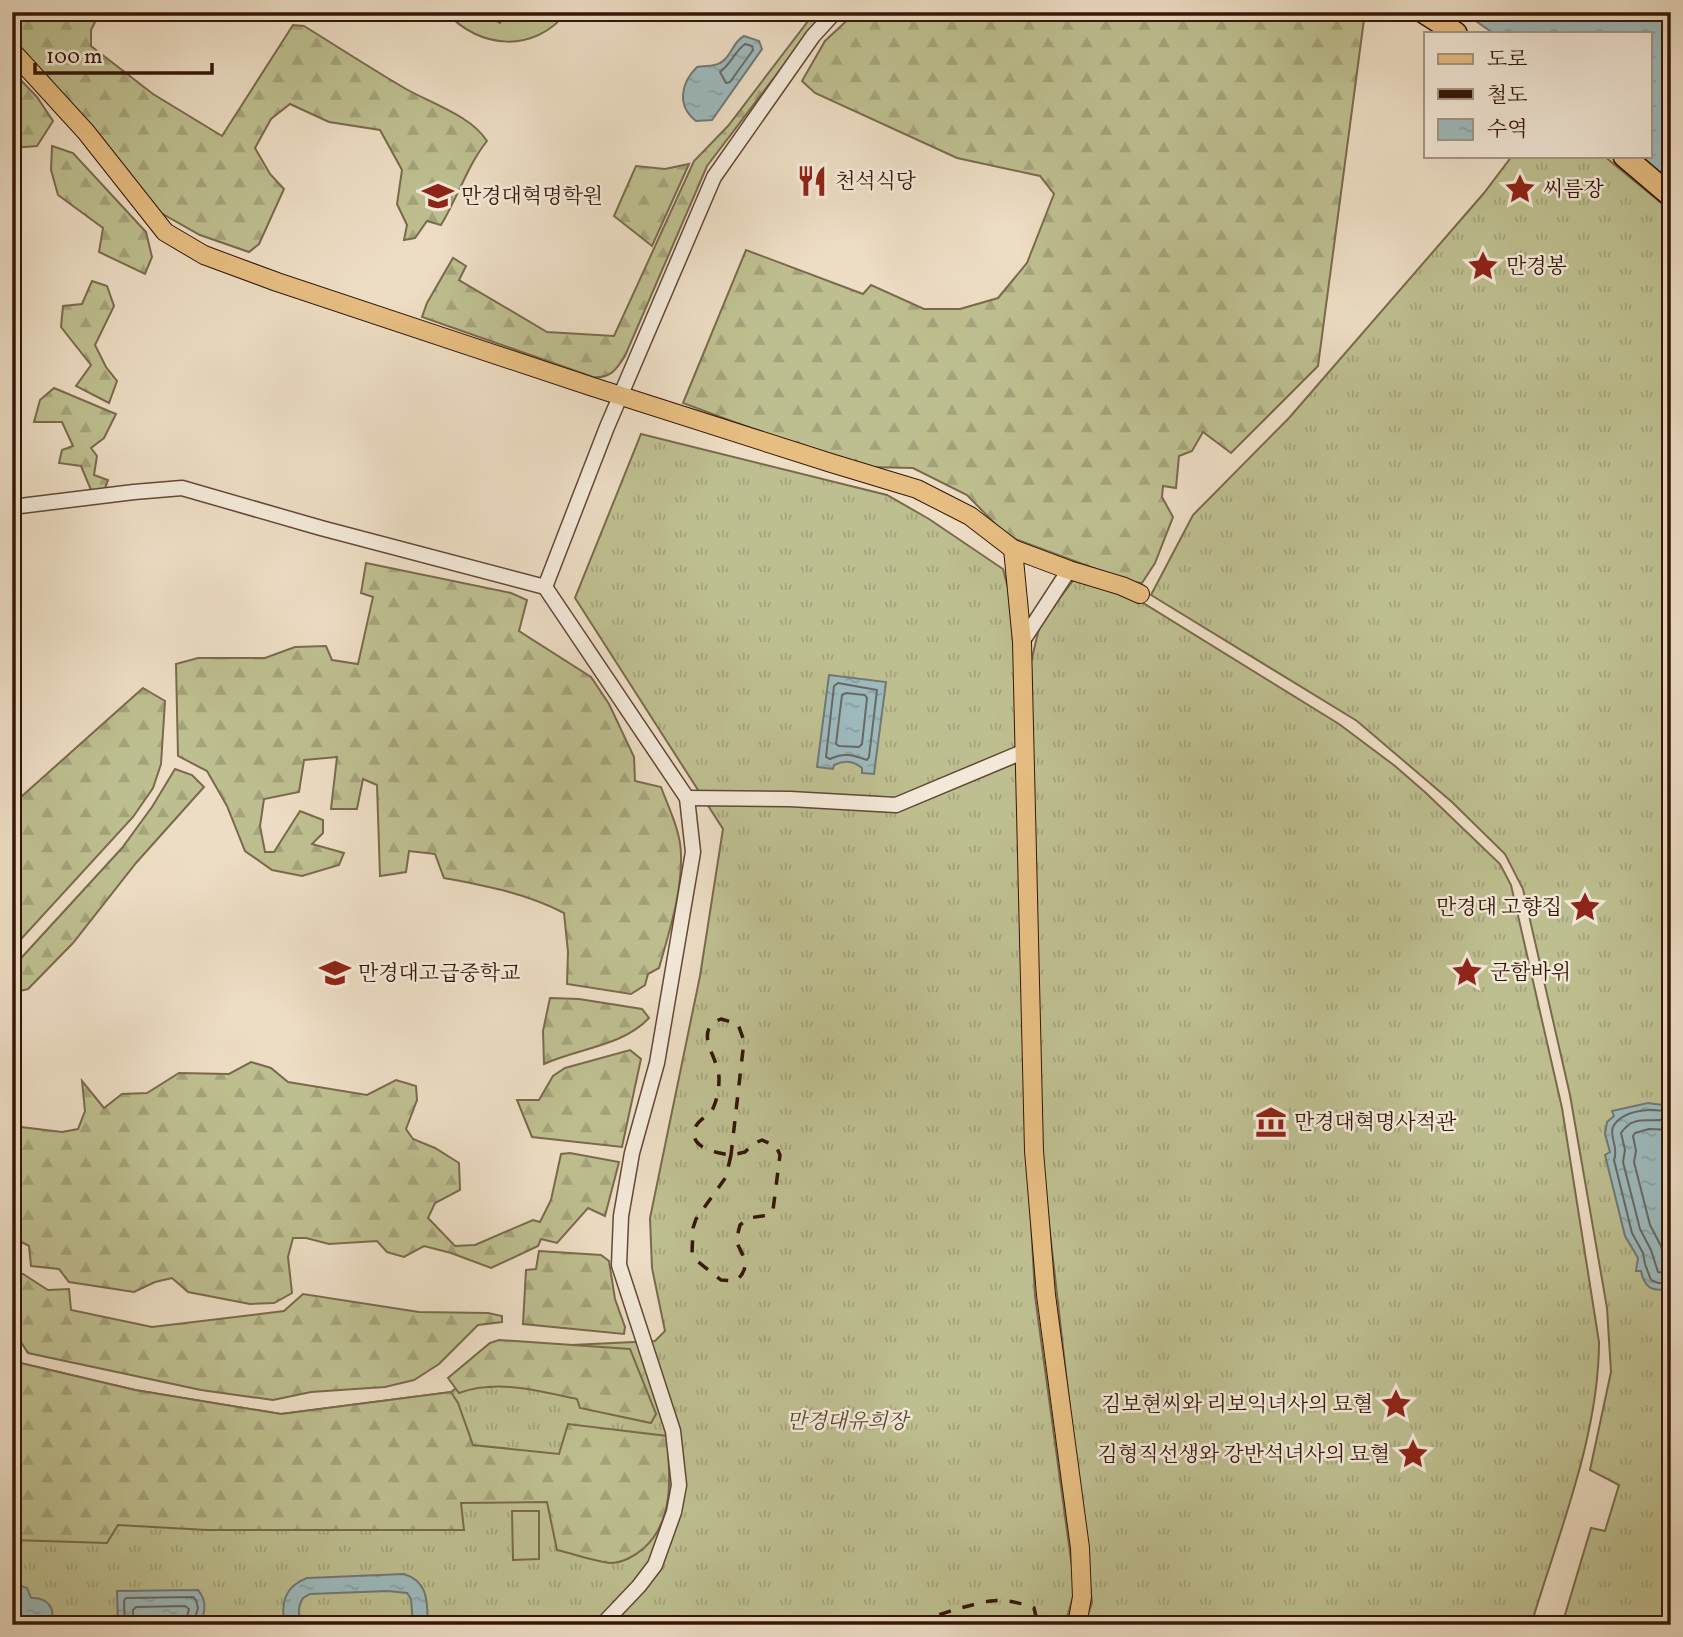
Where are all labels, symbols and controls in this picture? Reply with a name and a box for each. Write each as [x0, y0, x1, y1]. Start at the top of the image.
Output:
scale bar [35, 32, 212, 76]
legend [1424, 32, 1652, 158]
text: 100 m [46, 43, 103, 72]
text: 도로 [1487, 46, 1528, 75]
text: 철도 [1487, 82, 1528, 111]
text: 수역 [1487, 116, 1528, 145]
restaurant icon: 천석식당 [795, 164, 829, 198]
place label: 천석식당 [835, 168, 917, 197]
place icon: 씨름장 [1503, 172, 1537, 206]
place label: 씨름장 [1543, 176, 1605, 205]
school or university icon: 만경대혁명학원 [421, 179, 455, 213]
place label: 만경대혁명학원 [461, 183, 603, 212]
place icon: 만경봉 [1466, 249, 1500, 283]
place label: 만경봉 [1506, 253, 1567, 282]
place icon: 만경대 고향집 [1568, 890, 1602, 924]
place label: 만경대 고향집 [1436, 894, 1562, 923]
place icon: 군함바위 [1450, 955, 1484, 989]
school or university icon: 만경대고급중학교 [318, 956, 352, 990]
place label: 군함바위 [1490, 959, 1571, 988]
place label: 만경대고급중학교 [358, 960, 520, 989]
museum icon: 만경대혁명사적관 [1254, 1105, 1288, 1139]
place label: 만경대혁명사적관 [1294, 1109, 1457, 1138]
place icon: 김보현씨와 리보익녀사의 묘혈 [1379, 1387, 1413, 1421]
place label: 김보현씨와 리보익녀사의 묘혈 [1101, 1391, 1373, 1420]
park label: 만경대유희장 [786, 1408, 911, 1437]
place icon: 김형직선생와 강반석녀사의 묘혈 [1396, 1437, 1430, 1471]
place label: 김형직선생와 강반석녀사의 묘혈 [1098, 1441, 1390, 1470]

